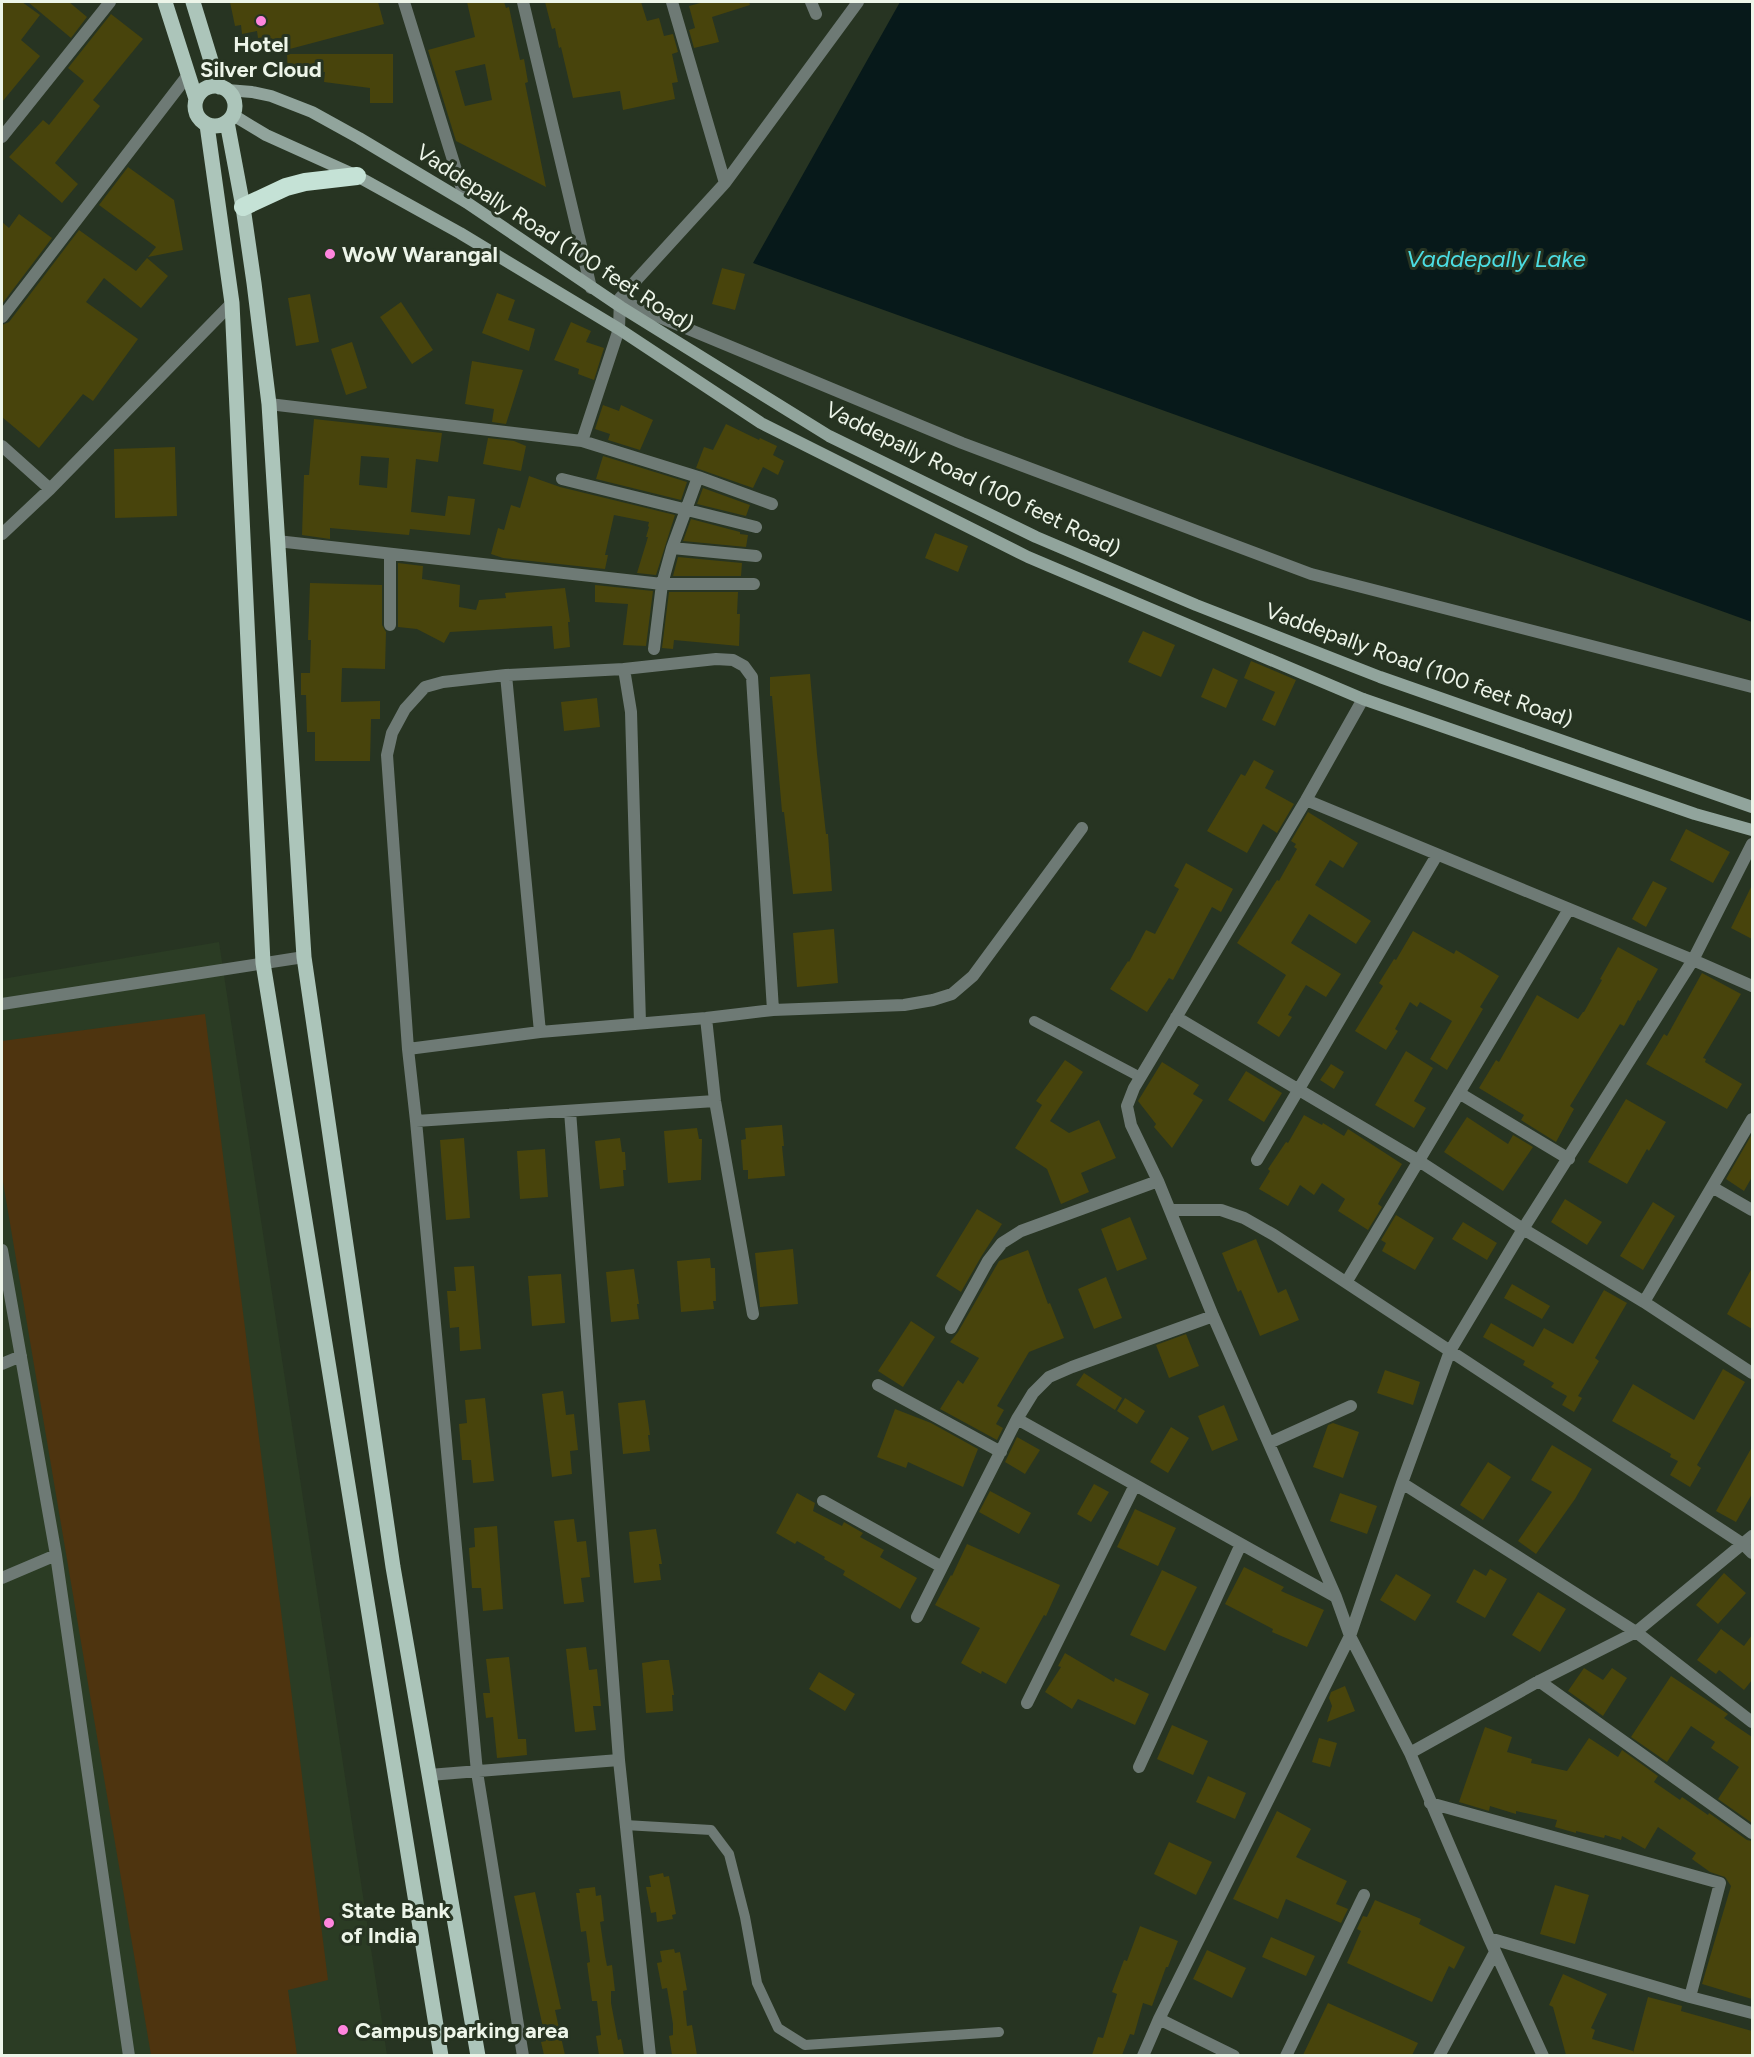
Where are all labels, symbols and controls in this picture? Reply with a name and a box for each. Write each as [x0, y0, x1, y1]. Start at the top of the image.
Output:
marker: Hotel Silver Cloud [254, 14, 268, 28]
place label: Hotel Silver Cloud [200, 31, 322, 83]
street label: Vaddepally Road (100 feet Road) [411, 138, 699, 338]
place label: WoW Warangal [342, 241, 498, 268]
water label: Vaddepally Lake [1406, 244, 1586, 273]
marker: WoW Warangal [323, 247, 337, 261]
street label: Vaddepally Road (100 feet Road) [821, 396, 1125, 562]
street label: Vaddepally Road (100 feet Road) [1262, 597, 1576, 733]
place label: State Bank of India [341, 1897, 450, 1949]
marker: State Bank of India [322, 1916, 336, 1930]
place label: Campus parking area [355, 2017, 569, 2044]
marker: Campus parking area [336, 2023, 350, 2037]

